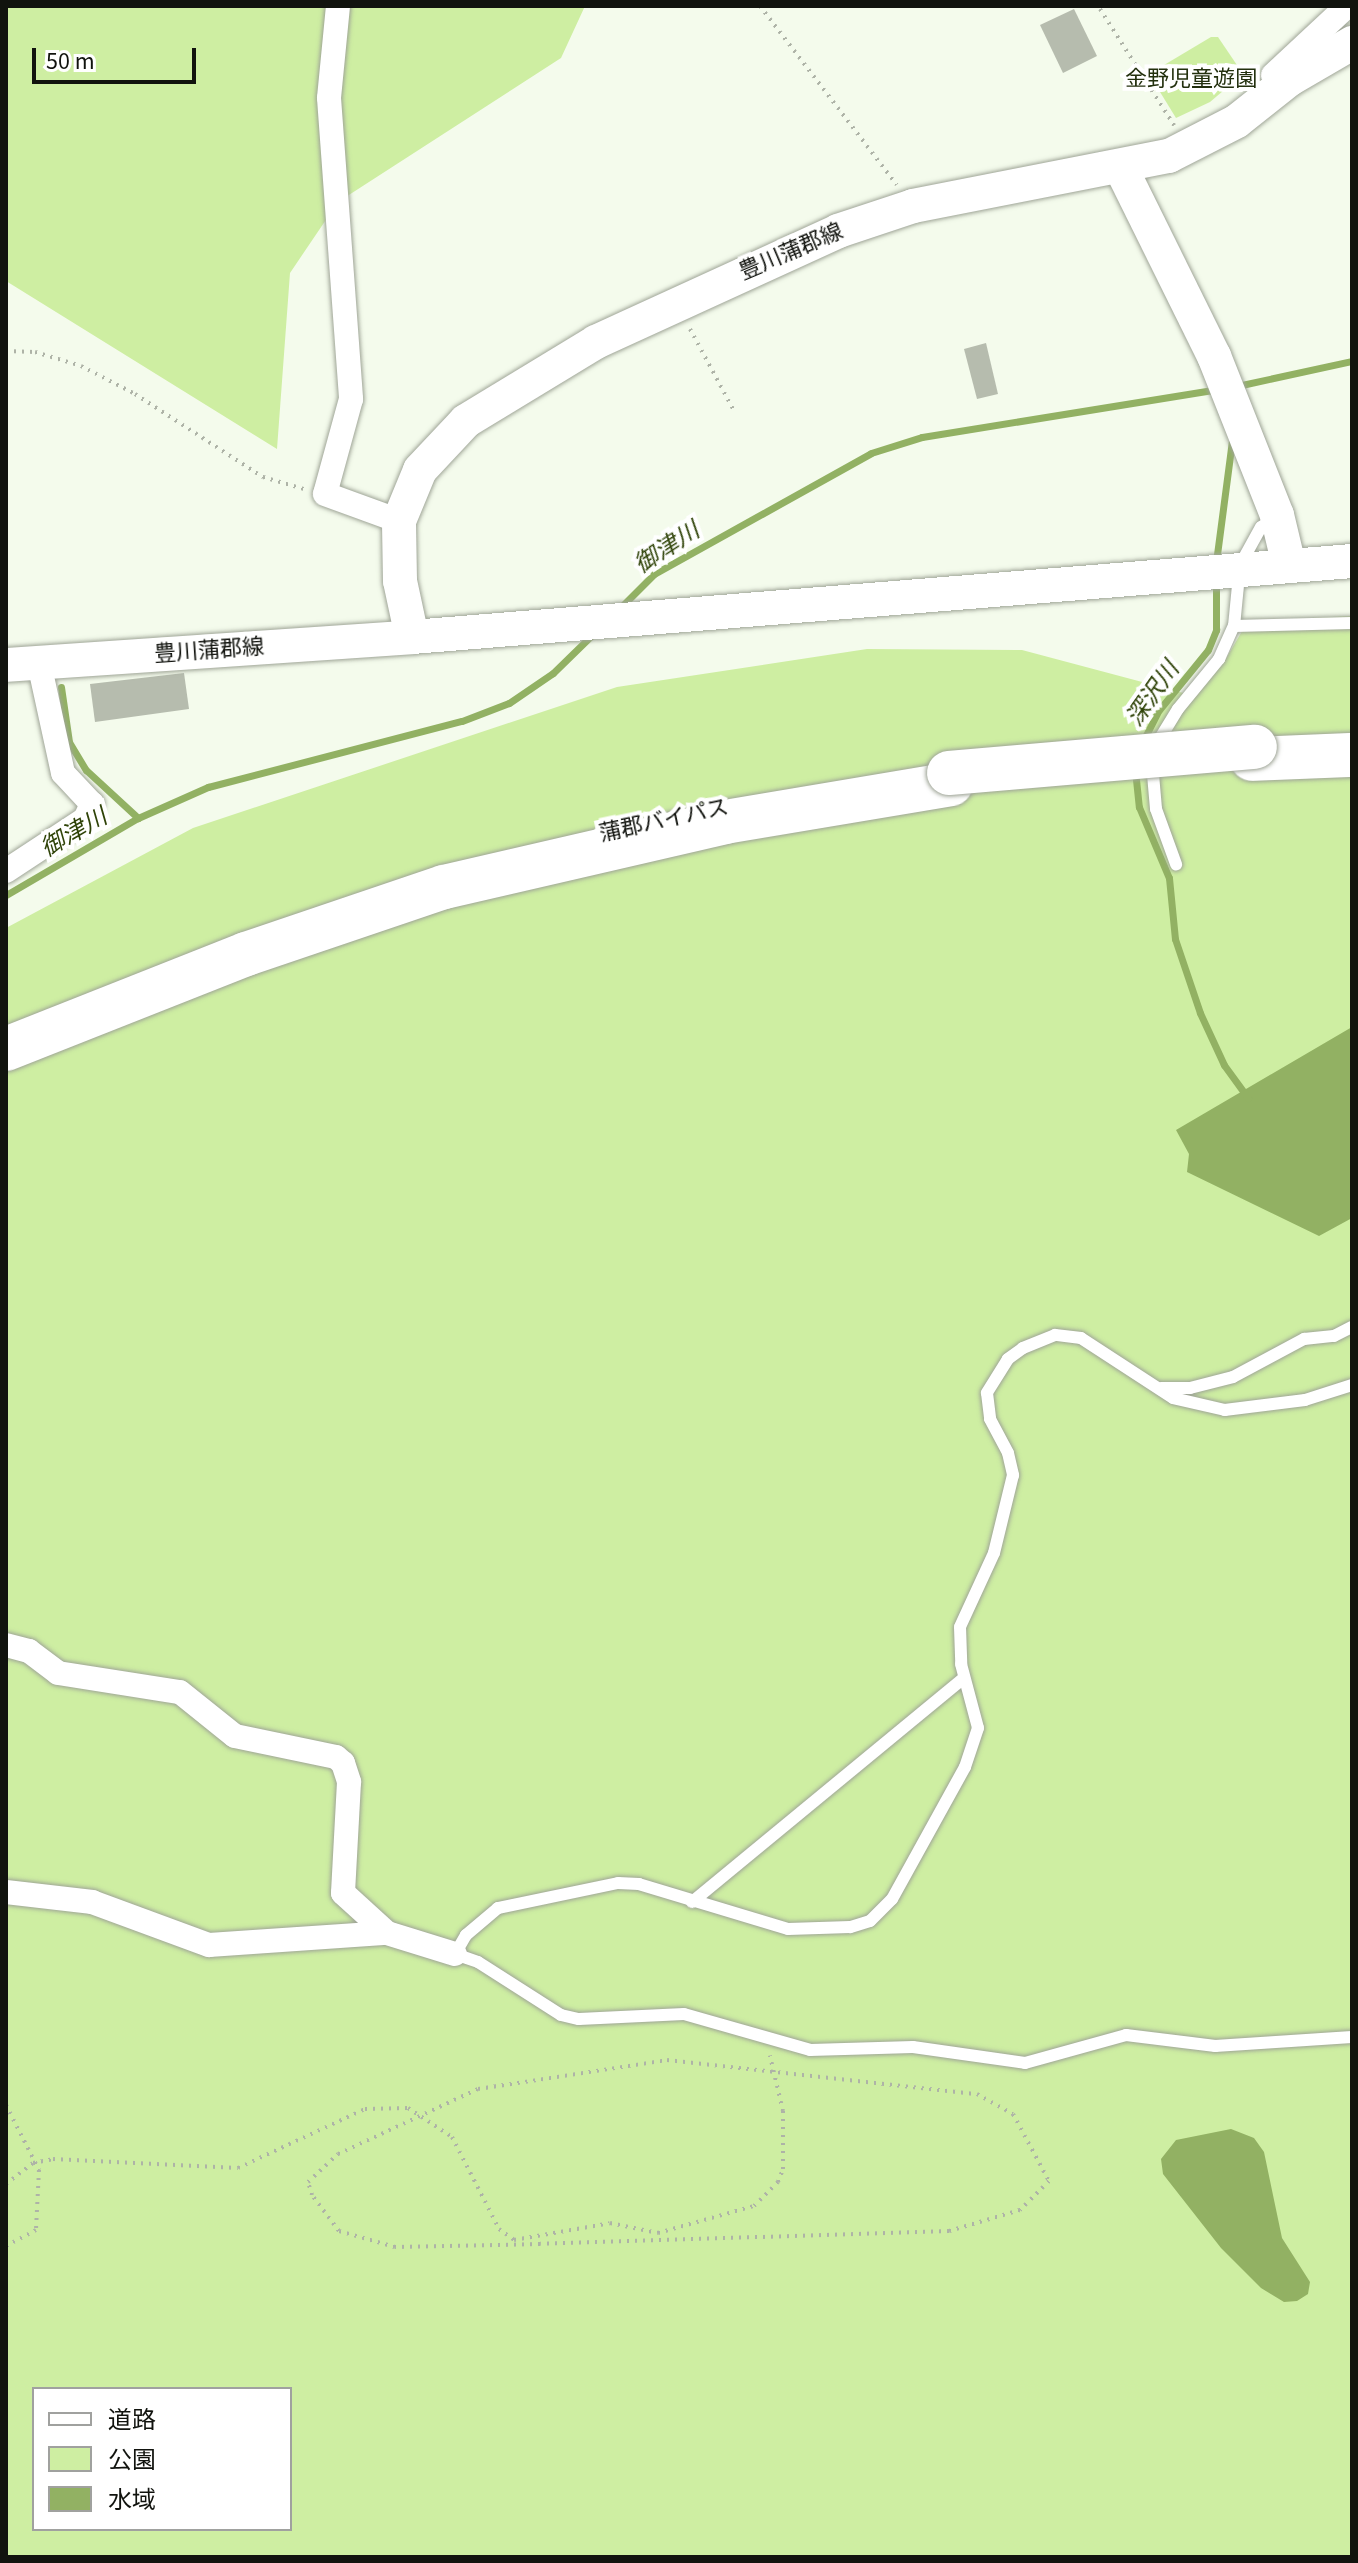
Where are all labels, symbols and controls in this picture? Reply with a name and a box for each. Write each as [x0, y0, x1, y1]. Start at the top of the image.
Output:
scale bar [36, 32, 200, 82]
text: 50 m [46, 44, 95, 79]
park label: 金野児童遊園 [1125, 67, 1257, 93]
street label: 豊川蒲郡線 [735, 218, 847, 286]
water label: 御津川 [629, 516, 705, 580]
street label: 豊川蒲郡線 [153, 634, 265, 668]
water label: 深沢川 [1121, 656, 1185, 732]
street label: 蒲郡バイパス [597, 794, 731, 848]
water label: 御津川 [36, 803, 112, 863]
legend [32, 2387, 292, 2531]
text: 道路 [108, 2403, 156, 2438]
text: 公園 [108, 2443, 156, 2478]
text: 水域 [108, 2483, 156, 2518]

